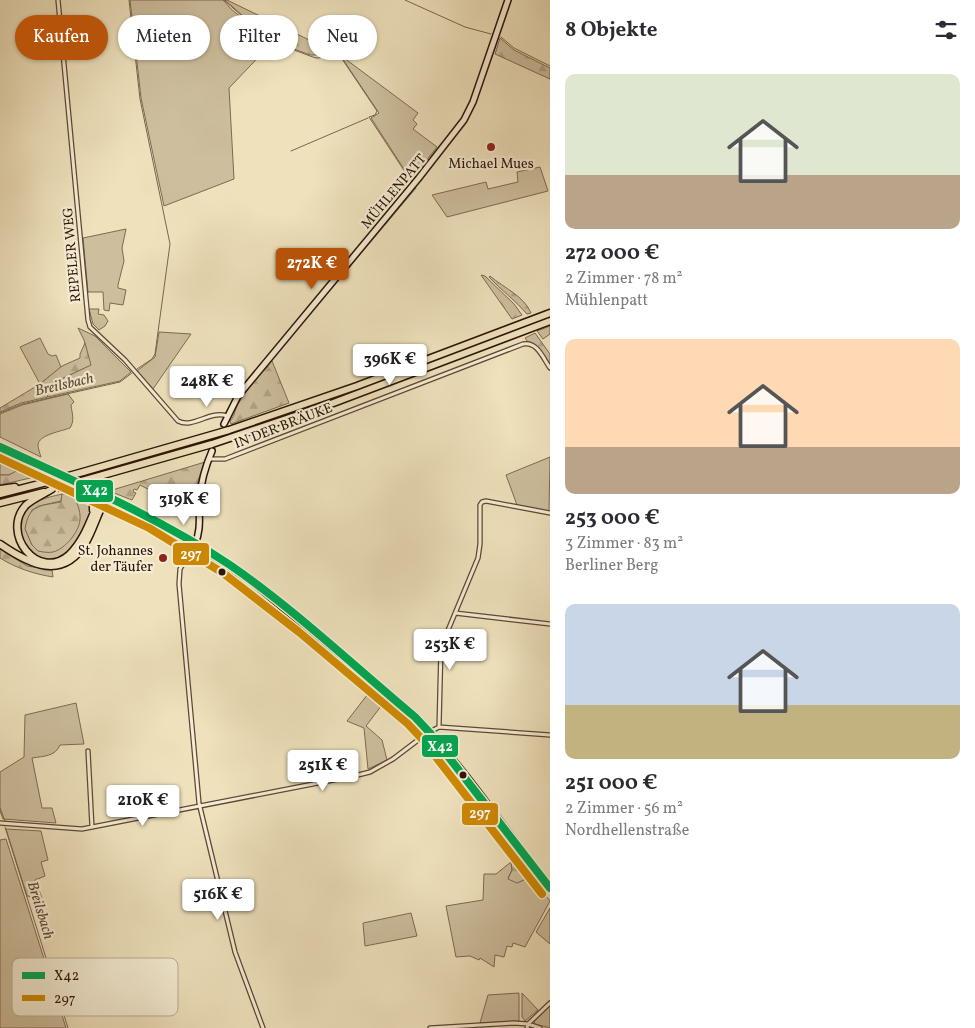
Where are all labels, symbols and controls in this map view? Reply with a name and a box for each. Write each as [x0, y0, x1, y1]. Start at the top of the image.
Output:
chip: Kaufen [15, 15, 108, 60]
chip: Mieten [118, 15, 210, 60]
chip: Filter [220, 15, 298, 60]
chip: Neu [308, 15, 377, 60]
text: 8 Objekte [565, 16, 657, 45]
icon: filters [932, 16, 960, 44]
icon: home [718, 106, 808, 196]
marker: Michael Mues [485, 141, 497, 153]
street label: MÜHLENPATT [357, 150, 431, 233]
place label: Michael Mues [448, 155, 534, 174]
street label: REPELER WEG [59, 206, 86, 303]
text: 272 000 € [565, 239, 660, 268]
pin: 272K € [271, 248, 353, 290]
text: 272K € [287, 253, 337, 275]
text: 2 Zimmer · 78 m² [565, 268, 683, 290]
text: Mühlenpatt [565, 290, 648, 312]
pin: 396K € [349, 344, 431, 386]
text: 396K € [364, 349, 416, 371]
pin: 248K € [166, 366, 248, 408]
water label: Breilsbach [33, 369, 96, 402]
text: 248K € [181, 371, 233, 393]
icon: home [718, 371, 808, 461]
street label: IN DER BRÄUKE [232, 399, 336, 454]
line badge: X42 [75, 479, 114, 503]
text: X42 [82, 482, 108, 501]
pin: 319K € [143, 484, 225, 526]
text: 319K € [159, 489, 209, 511]
text: 253 000 € [565, 504, 660, 533]
text: 3 Zimmer · 83 m² [565, 533, 683, 555]
place label: St. Johannes der Täufer [78, 542, 153, 577]
line badge: 297 [172, 542, 210, 566]
text: 297 [180, 546, 202, 565]
marker: St. Johannes der Täufer [157, 552, 169, 564]
text: Berliner Berg [565, 555, 658, 577]
unlabelled marker [217, 567, 227, 577]
pin: 253K € [409, 628, 491, 671]
text: 253K € [425, 634, 475, 656]
icon: home [718, 636, 808, 726]
line badge: X42 [421, 734, 459, 758]
text: X42 [427, 738, 453, 757]
pin: 251K € [282, 750, 364, 792]
text: 251K € [298, 755, 348, 777]
text: 251 000 € [565, 769, 658, 798]
unlabelled marker [458, 770, 468, 780]
pin: 210K € [102, 784, 184, 827]
text: 210K € [117, 790, 169, 812]
text: 2 Zimmer · 56 m² [565, 798, 683, 820]
line badge: 297 [461, 802, 499, 826]
text: 297 [469, 805, 491, 824]
text: Nordhellenstraße [565, 820, 689, 842]
pin: 516K € [177, 878, 259, 921]
water label: Breilsbach [21, 879, 58, 942]
text: 516K € [193, 884, 243, 906]
legend [12, 958, 178, 1016]
text: X42 [54, 967, 79, 986]
text: 297 [54, 990, 76, 1009]

